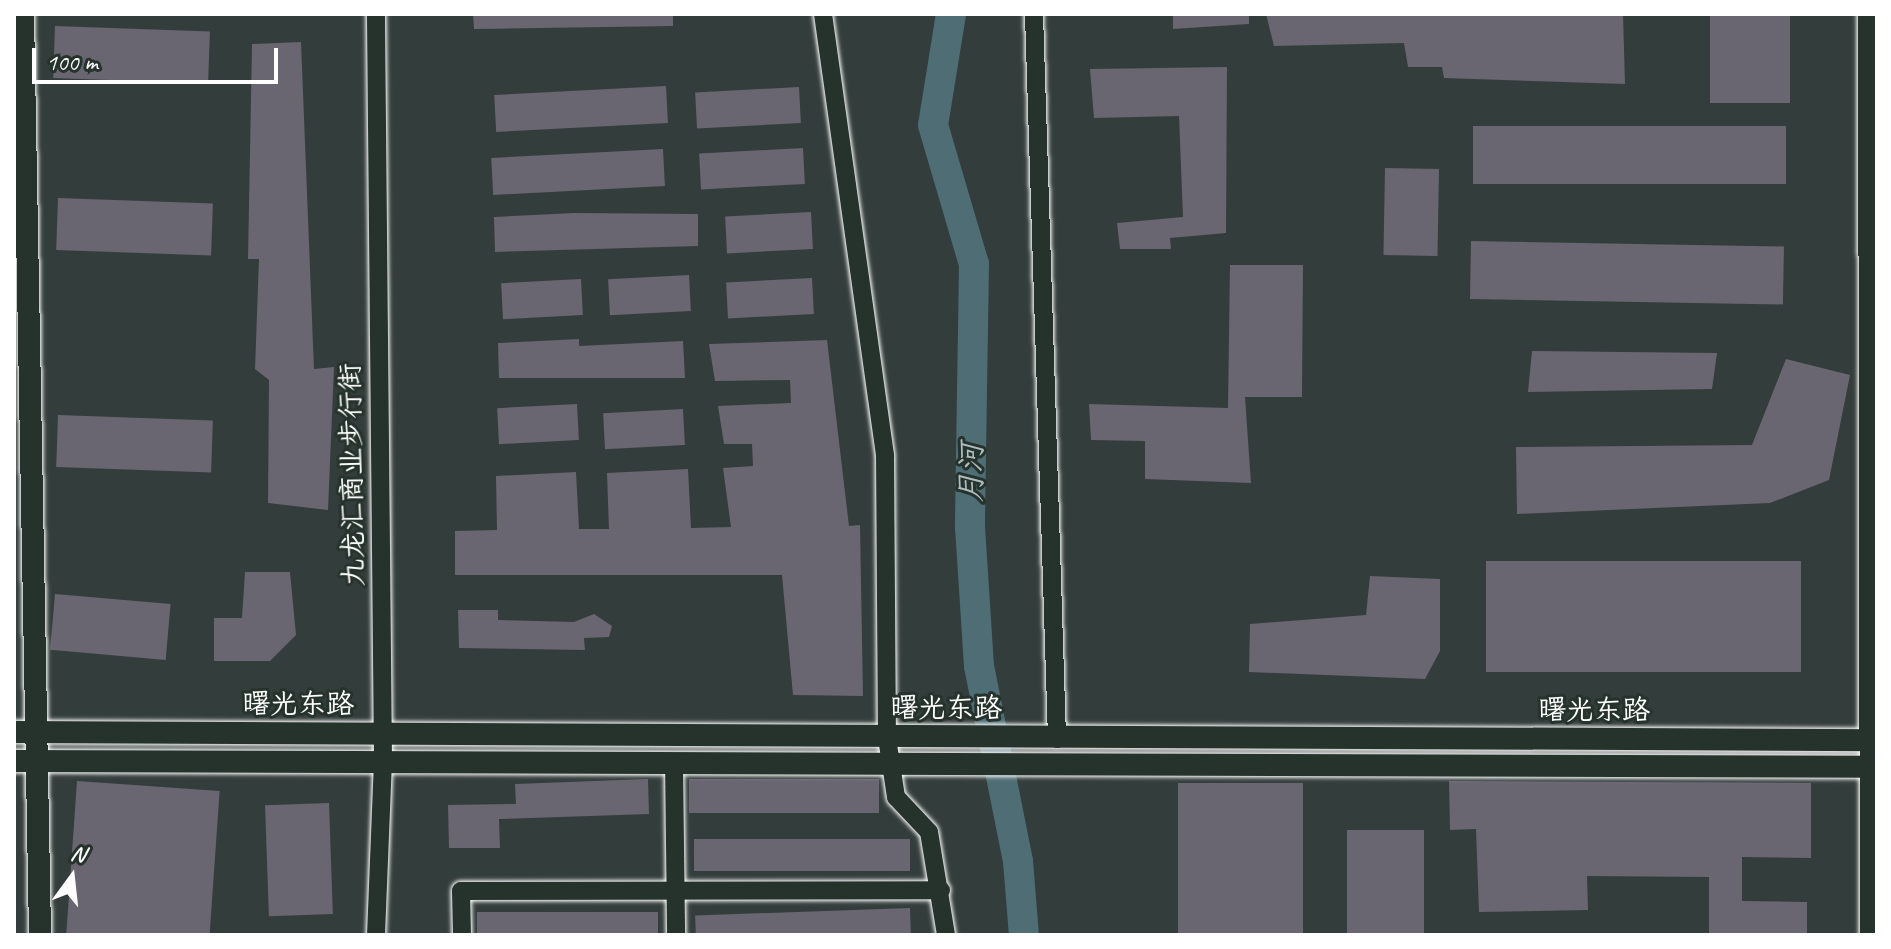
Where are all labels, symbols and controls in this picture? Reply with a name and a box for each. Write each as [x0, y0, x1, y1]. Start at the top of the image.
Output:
scale bar [36, 32, 282, 82]
text: 100 m [46, 47, 98, 77]
street label: 九龙汇商业步行街 [333, 363, 371, 587]
water label: 月河 [952, 443, 990, 503]
street label: 曙光东路 [242, 687, 354, 721]
street label: 曙光东路 [890, 691, 1002, 725]
street label: 曙光东路 [1538, 693, 1650, 727]
north arrow [32, 837, 112, 917]
text: N [68, 839, 88, 869]

